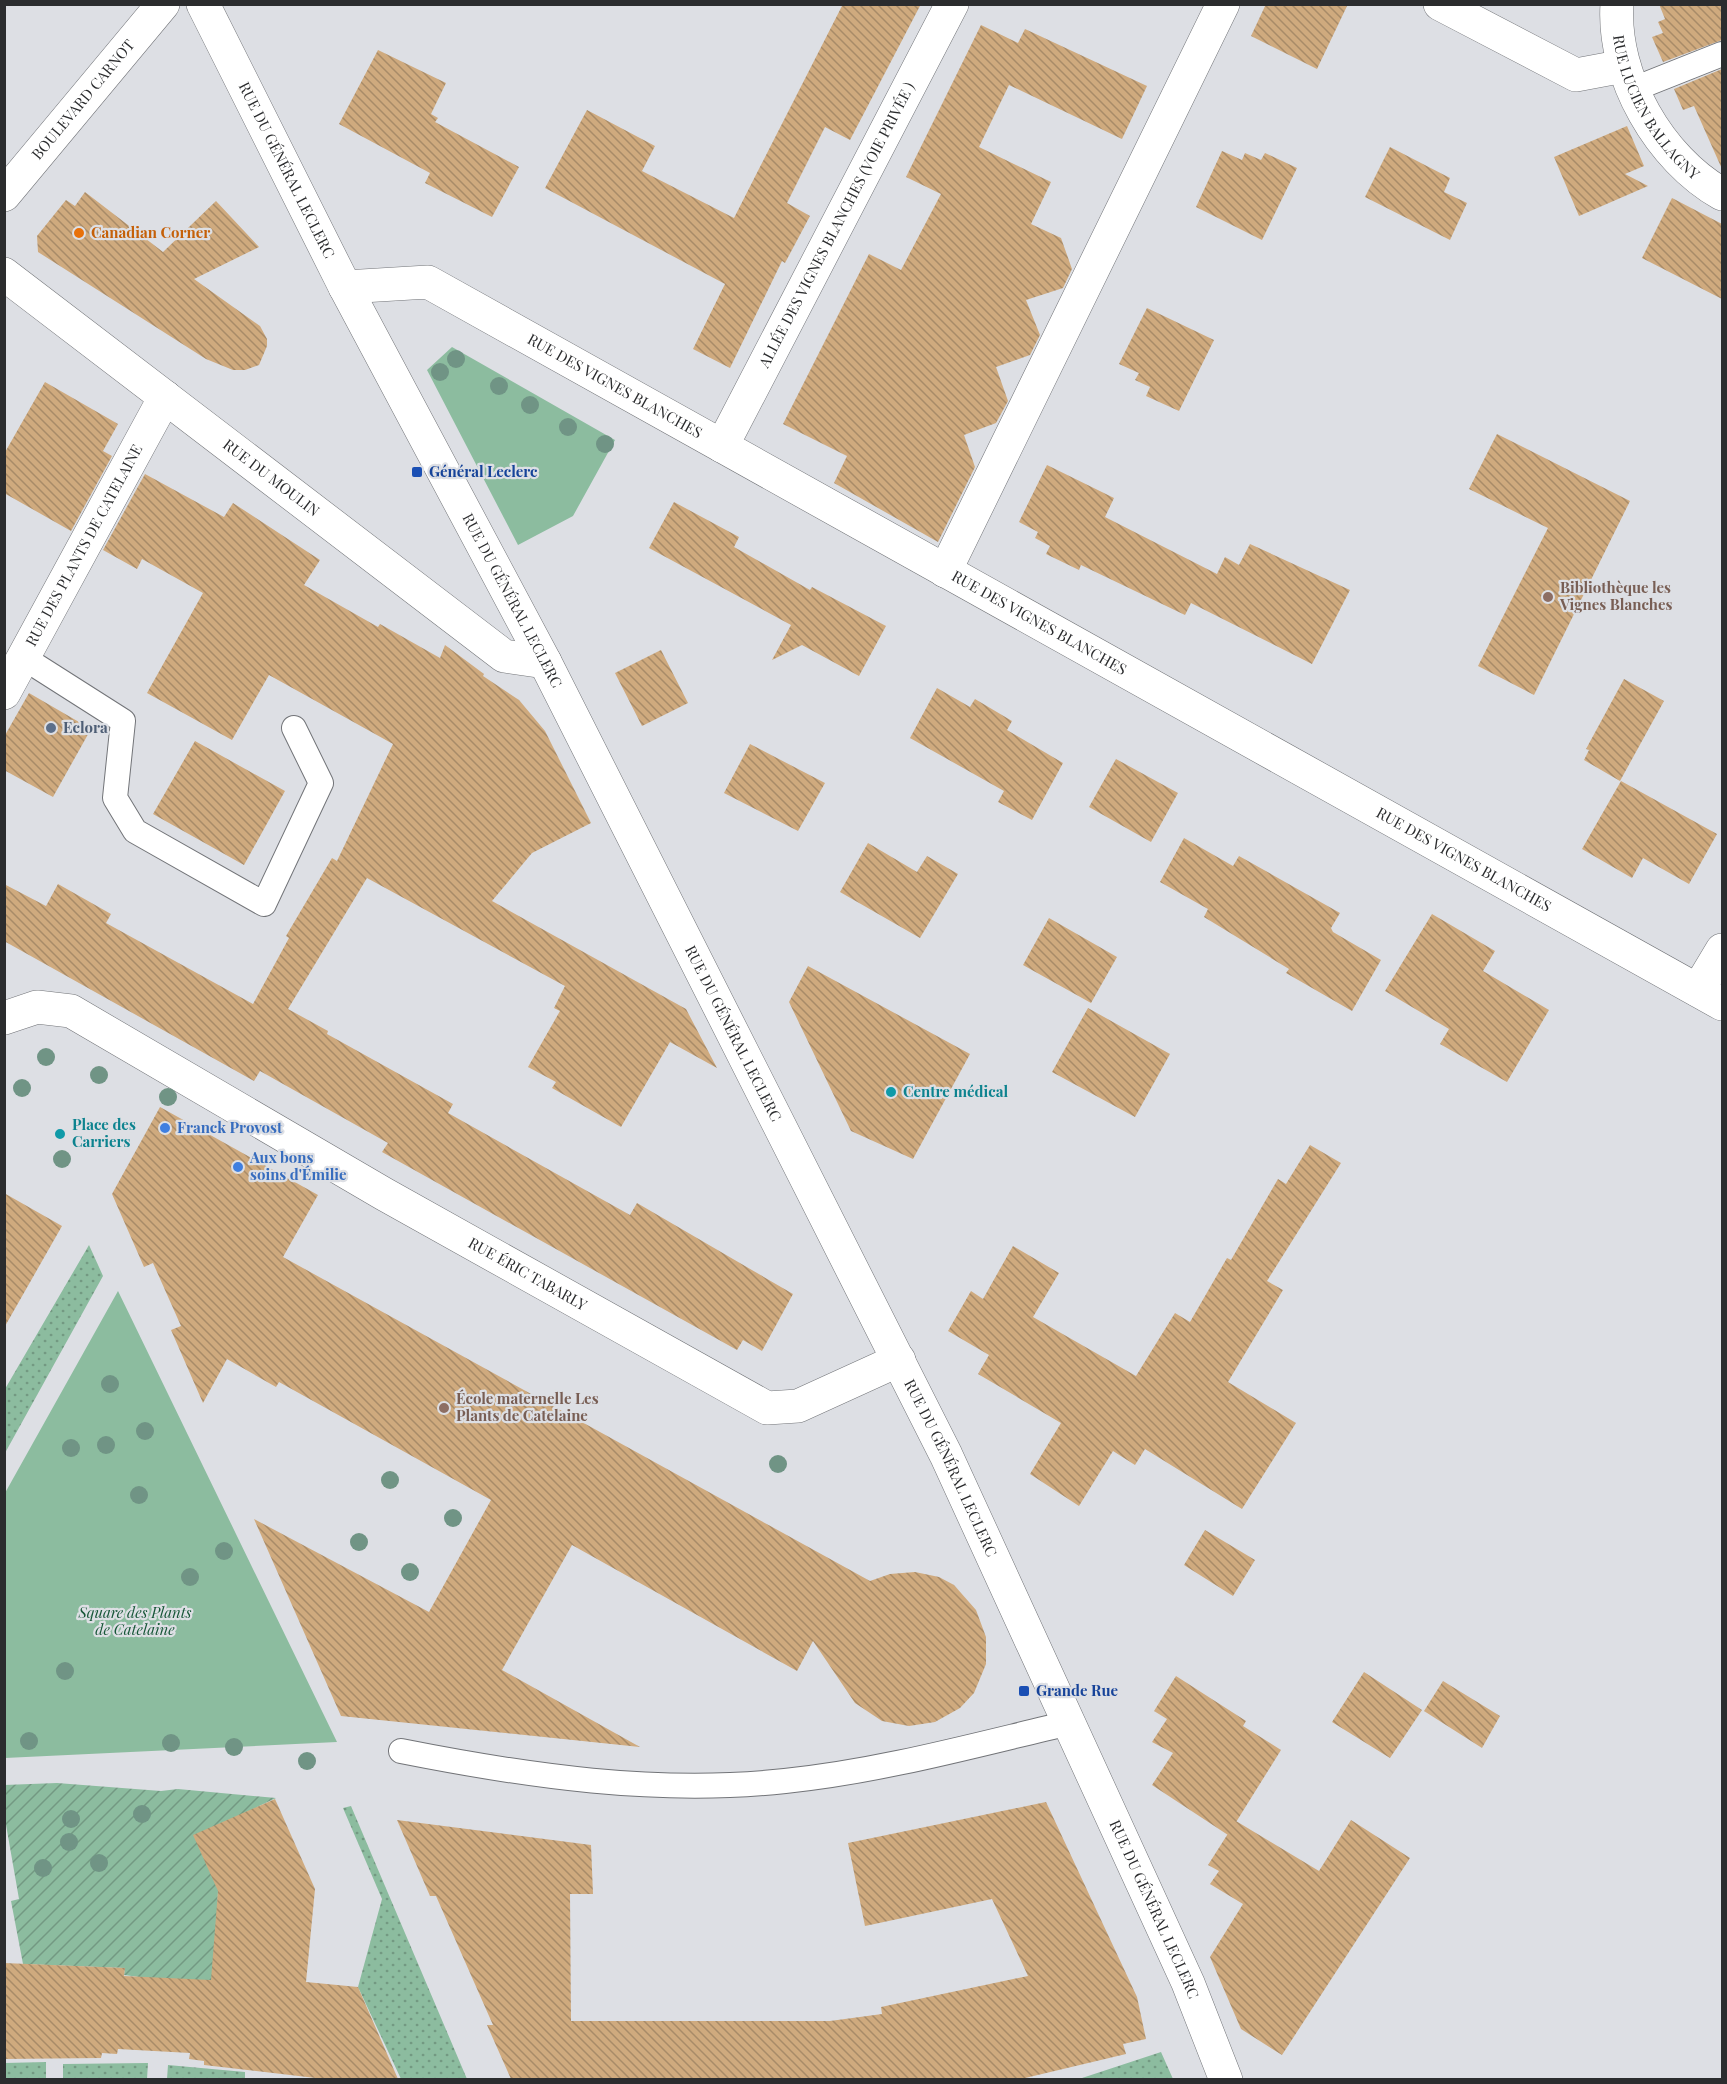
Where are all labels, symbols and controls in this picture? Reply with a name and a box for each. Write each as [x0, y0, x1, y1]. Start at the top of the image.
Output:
street label: RUE LUCIEN BALLAGNY [1609, 33, 1704, 184]
street label: BOULEVARD CARNOT [27, 35, 138, 163]
street label: RUE DU GÉNÉRAL LECLERC [235, 78, 340, 261]
street label: ALLÉE DES VIGNES BLANCHES (VOIE PRIVÉE ) [753, 78, 919, 372]
place label: Canadian Corner [91, 222, 210, 242]
marker: Canadian Corner [72, 226, 86, 240]
street label: RUE DES VIGNES BLANCHES [524, 329, 706, 442]
street label: RUE DU MOULIN [219, 434, 324, 521]
street label: RUE DES PLANTS DE CATELAINE [20, 440, 146, 649]
place label: Général Leclerc [429, 461, 538, 481]
marker: Général Leclerc [410, 465, 424, 479]
street label: RUE DU GÉNÉRAL LECLERC [458, 509, 567, 691]
street label: RUE DES VIGNES BLANCHES [949, 565, 1131, 679]
place label: Bibliothèque les Vignes Blanches [1559, 577, 1673, 614]
marker: Bibliothèque les Vignes Blanches [1541, 590, 1555, 604]
place label: Eclora [63, 717, 108, 737]
marker: Eclora [44, 721, 58, 735]
street label: RUE DES VIGNES BLANCHES [1373, 802, 1555, 916]
street label: RUE DU GÉNÉRAL LECLERC [681, 942, 787, 1125]
place label: Centre médical [903, 1081, 1008, 1101]
marker: Centre médical [884, 1085, 898, 1099]
place label: Place des Carriers [72, 1114, 136, 1151]
place label: Franck Provost [177, 1117, 283, 1137]
marker: Franck Provost [158, 1121, 172, 1135]
marker: Place des Carriers [53, 1127, 67, 1141]
place label: Aux bons soins d'Émilie [249, 1147, 347, 1184]
marker: Aux bons soins d'Émilie [231, 1160, 245, 1174]
street label: RUE ÉRIC TABARLY [465, 1232, 591, 1315]
street label: RUE DU GÉNÉRAL LECLERC [900, 1375, 1002, 1560]
place label: École maternelle Les Plants de Catelaine [456, 1388, 599, 1425]
marker: École maternelle Les Plants de Catelaine [437, 1401, 451, 1415]
park label: Square des Plants de Catelaine [78, 1602, 192, 1639]
place label: Grande Rue [1036, 1680, 1119, 1700]
marker: Grande Rue [1017, 1684, 1031, 1698]
street label: RUE DU GÉNÉRAL LECLERC [1105, 1816, 1204, 2001]

